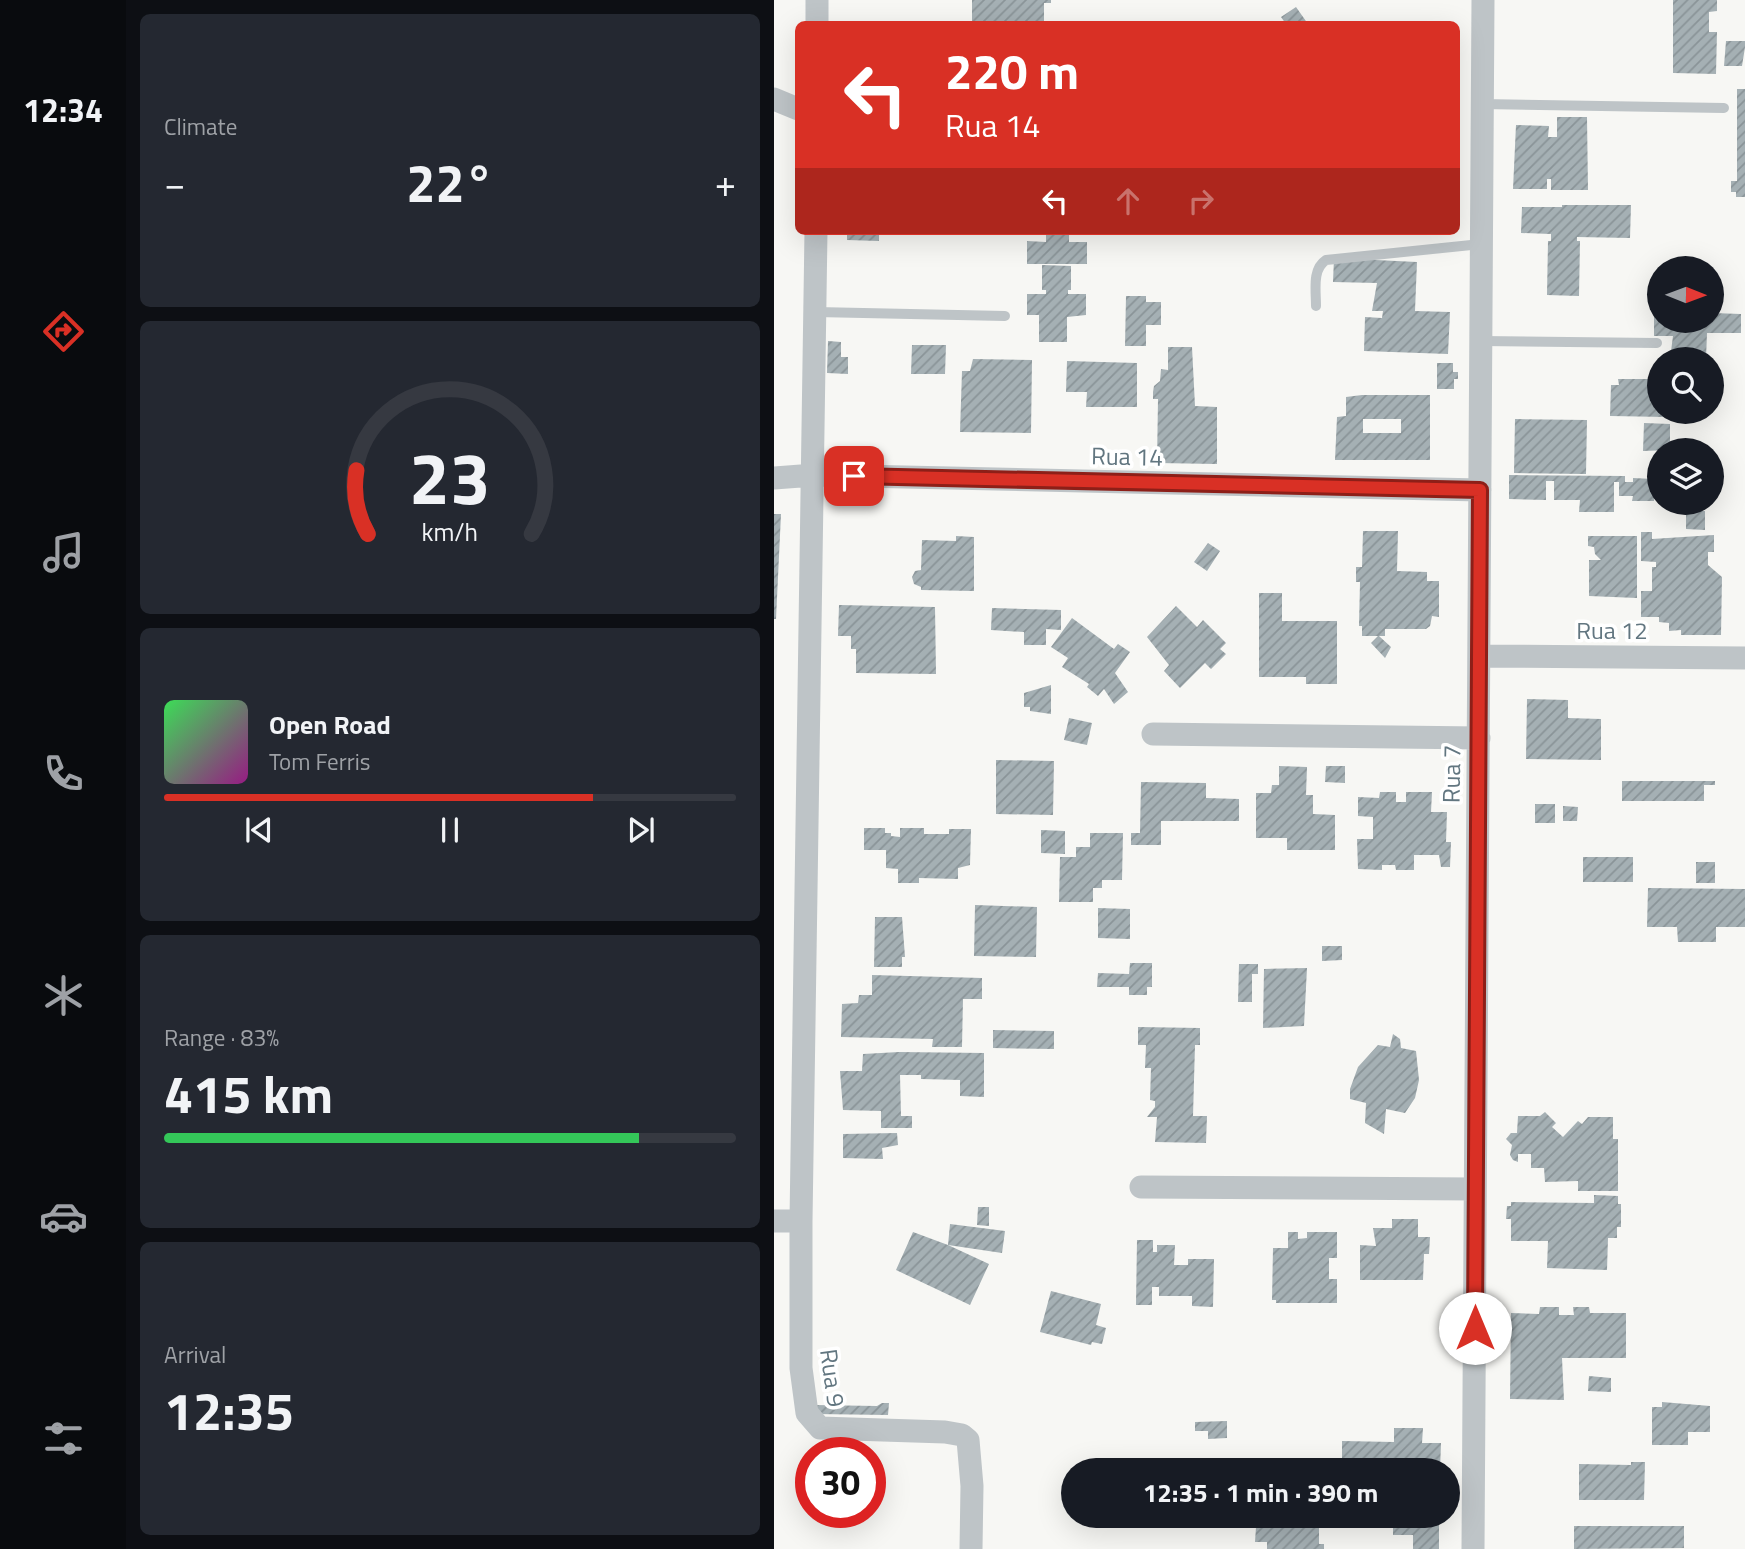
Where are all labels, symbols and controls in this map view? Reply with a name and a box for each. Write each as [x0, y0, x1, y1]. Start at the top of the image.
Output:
text: 220 m [945, 33, 1079, 108]
icon: left [830, 49, 921, 140]
text: 12:34 [23, 86, 103, 134]
text: Rua 14 [945, 101, 1041, 149]
text: Climate [164, 109, 237, 144]
text: 22° [406, 143, 494, 222]
text: − [164, 154, 185, 212]
text: + [715, 154, 736, 212]
icon: left [1036, 182, 1074, 220]
icon: ahead [1109, 182, 1147, 220]
icon: right [1182, 182, 1220, 220]
north arrow [1647, 256, 1724, 332]
map controls [1647, 256, 1724, 515]
icon: directions [39, 307, 88, 356]
button: search [1647, 347, 1724, 424]
text: 23 [409, 422, 491, 532]
street label: Rua 14 [1091, 437, 1163, 475]
button: layers [1647, 438, 1724, 515]
pin [824, 446, 884, 506]
icon: arrive [835, 457, 873, 495]
text: km/h [422, 512, 478, 550]
icon: music [39, 528, 88, 577]
street label: Rua 12 [1576, 612, 1648, 648]
text: Open Road [269, 705, 391, 744]
text: Tom Ferris [269, 744, 370, 779]
street label: Rua 7 [1432, 745, 1470, 803]
icon: phone [39, 749, 88, 798]
icon: previous [240, 811, 278, 849]
icon: pause [431, 811, 469, 849]
icon: next [622, 811, 660, 849]
icon: climate [39, 971, 88, 1020]
text: Range · 83% [164, 1020, 279, 1055]
text: 415 km [164, 1054, 333, 1133]
icon: car [39, 1192, 88, 1241]
position arrow [1438, 1291, 1512, 1365]
text: Arrival [164, 1337, 226, 1372]
street label: Rua 9 [811, 1347, 855, 1409]
text: 12:35 [164, 1371, 294, 1450]
icon: filters [39, 1414, 88, 1463]
speed limit sign: 30 [795, 1437, 886, 1528]
text: 12:35 · 1 min · 390 m [1143, 1473, 1378, 1512]

